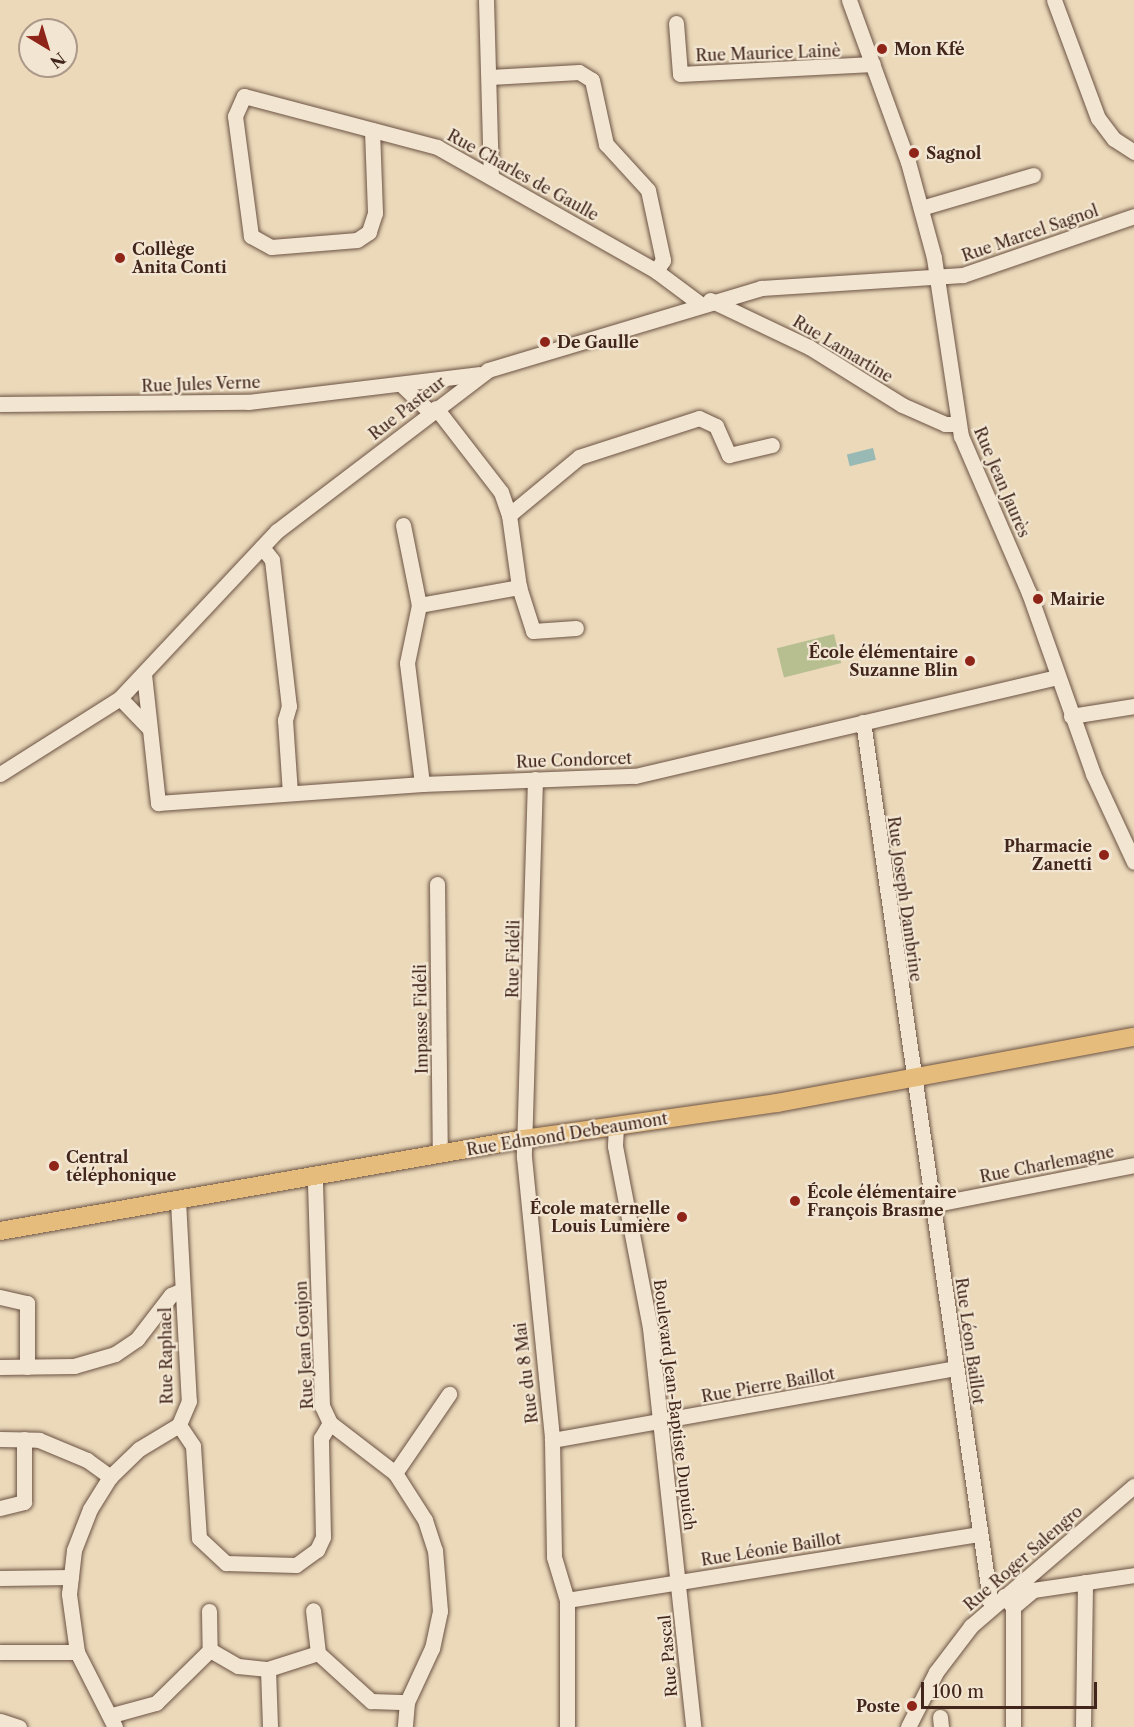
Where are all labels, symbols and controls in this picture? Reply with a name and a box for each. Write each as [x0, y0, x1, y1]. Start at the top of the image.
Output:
north arrow [18, 18, 78, 78]
place label: Mon Kfé [894, 39, 965, 59]
street label: Rue Maurice Lainè [695, 41, 841, 65]
marker: Mon Kfé [875, 42, 889, 56]
text: N [46, 48, 69, 73]
street label: Rue Charles de Gaulle [444, 125, 602, 225]
place label: Sagnol [926, 143, 981, 163]
marker: Sagnol [907, 146, 921, 160]
street label: Rue Marcel Sagnol [959, 201, 1101, 265]
place label: Collège Anita Conti [132, 239, 227, 277]
marker: Collège Anita Conti [113, 251, 127, 265]
street label: Rue Lamartine [790, 312, 896, 386]
place label: De Gaulle [557, 332, 639, 352]
marker: De Gaulle [538, 335, 552, 349]
street label: Rue Jules Verne [141, 372, 261, 396]
street label: Rue Pasteur [365, 372, 449, 444]
street label: Rue Jean Jaurès [970, 424, 1034, 540]
place label: Mairie [1050, 589, 1105, 609]
marker: Mairie [1031, 592, 1045, 606]
place label: École élémentaire Suzanne Blin [808, 642, 958, 680]
marker: École élémentaire Suzanne Blin [963, 654, 977, 668]
street label: Rue Condorcet [516, 748, 632, 772]
street label: Rue Joseph Dambrine [884, 815, 926, 983]
place label: Pharmacie Zanetti [1004, 836, 1092, 874]
marker: Pharmacie Zanetti [1097, 848, 1111, 862]
street label: Rue Fidéli [503, 920, 523, 998]
street label: Impasse Fidéli [410, 964, 432, 1074]
street label: Rue Edmond Debeaumont [465, 1109, 669, 1159]
street label: Rue Charlemagne [978, 1142, 1116, 1186]
place label: Central téléphonique [66, 1147, 176, 1185]
marker: Central téléphonique [47, 1159, 61, 1173]
place label: École élémentaire François Brasme [807, 1182, 957, 1220]
marker: École élémentaire François Brasme [788, 1194, 802, 1208]
place label: École maternelle Louis Lumière [530, 1198, 670, 1236]
marker: École maternelle Louis Lumière [675, 1210, 689, 1224]
street label: Rue Léon Baillot [952, 1276, 988, 1406]
street label: Boulevard Jean-Baptiste Dupuich [650, 1278, 700, 1532]
street label: Rue Jean Goujon [291, 1280, 317, 1410]
street label: Rue Raphael [156, 1307, 176, 1405]
street label: Rue du 8 Mai [510, 1321, 542, 1425]
street label: Rue Pierre Baillot [700, 1364, 836, 1406]
street label: Rue Roger Salengro [960, 1501, 1086, 1615]
street label: Rue Léonie Baillot [700, 1528, 842, 1570]
street label: Rue Pascal [655, 1614, 681, 1698]
scale bar [924, 1670, 1100, 1708]
text: 100 m [932, 1681, 984, 1703]
place label: Poste [856, 1696, 900, 1716]
marker: Poste [905, 1699, 919, 1713]

